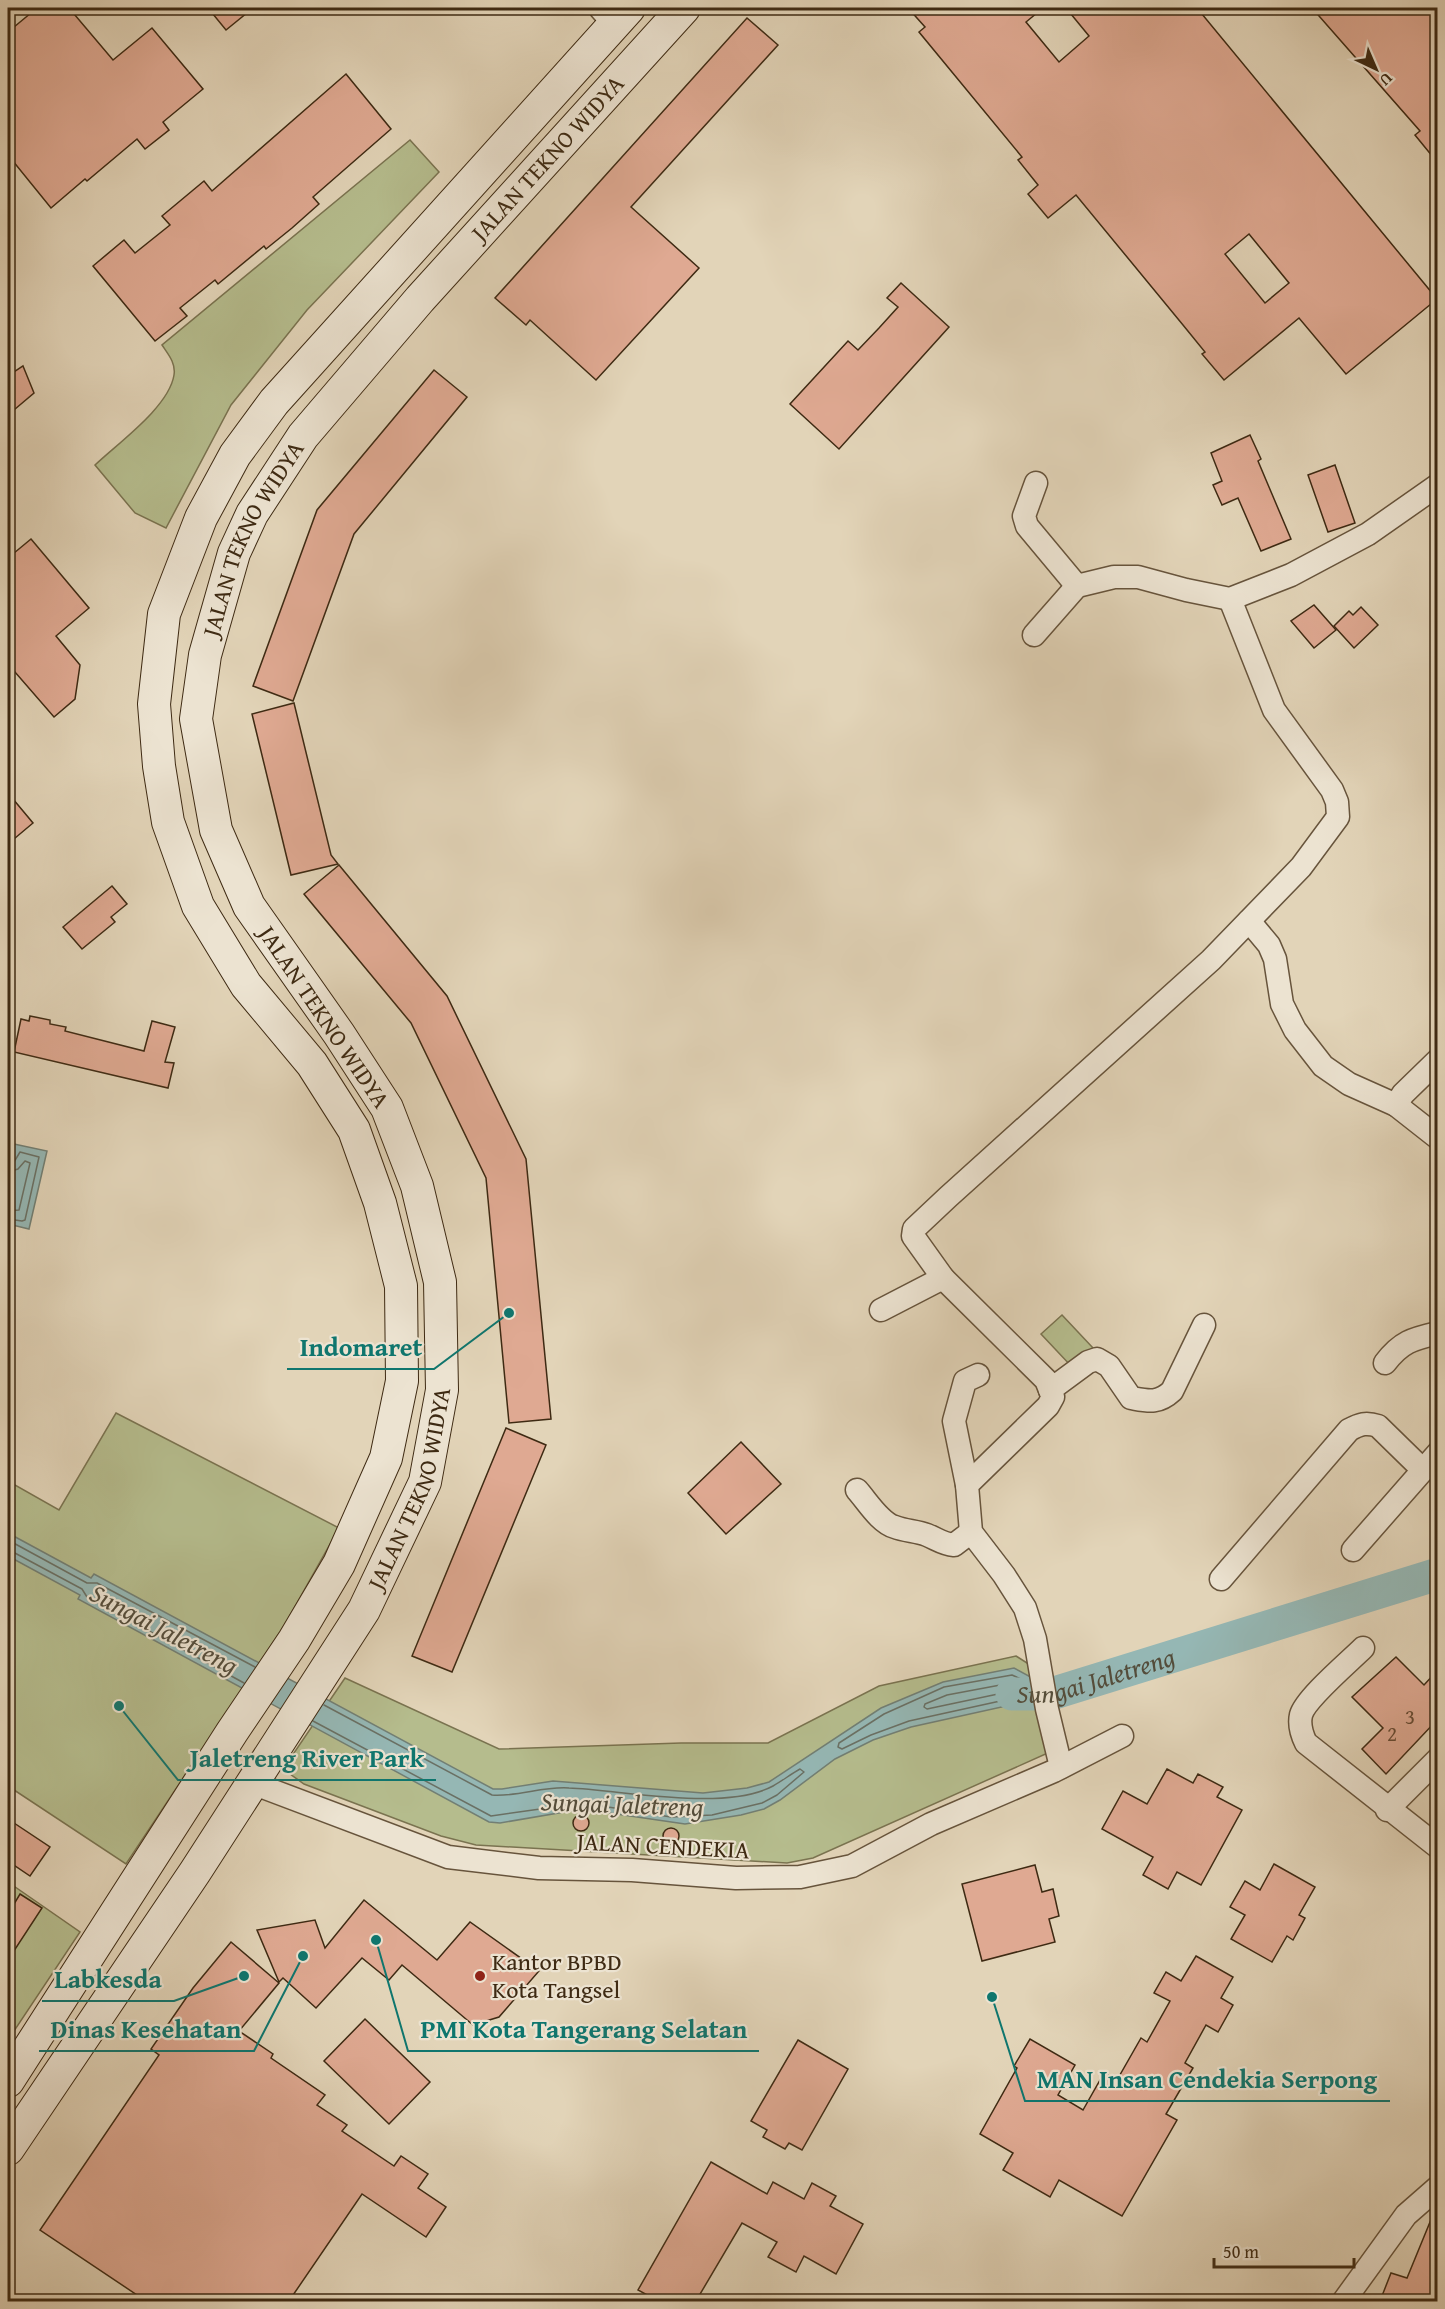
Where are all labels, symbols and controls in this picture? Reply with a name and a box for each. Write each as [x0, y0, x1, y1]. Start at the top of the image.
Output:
north arrow [1346, 39, 1406, 99]
street label: JALAN TEKNO WIDYA [461, 67, 632, 251]
text: U [1374, 67, 1399, 92]
street label: JALAN TEKNO WIDYA [192, 433, 313, 644]
street label: JALAN TEKNO WIDYA [249, 916, 399, 1115]
callout: Indomaret [287, 1325, 434, 1369]
text: Indomaret [300, 1327, 422, 1366]
street label: JALAN TEKNO WIDYA [357, 1384, 459, 1598]
water label: Sungai Jaletreng [83, 1573, 246, 1684]
water label: Sungai Jaletreng [1016, 1637, 1180, 1713]
house number: 3 [1405, 1701, 1415, 1732]
house number: 2 [1387, 1718, 1397, 1749]
callout: Jaletreng River Park [178, 1736, 436, 1780]
text: Jaletreng River Park [186, 1738, 425, 1777]
water label: Sungai Jaletreng [540, 1781, 704, 1826]
street label: JALAN CENDEKIA [573, 1823, 751, 1868]
place label: Kantor BPBD Kota Tangsel [492, 1944, 622, 2007]
callout: Labkesda [42, 1957, 174, 2001]
text: Labkesda [54, 1959, 162, 1998]
marker: Kantor BPBD Kota Tangsel [473, 1969, 487, 1983]
callout: Dinas Kesehatan [39, 2007, 254, 2051]
callout: PMI Kota Tangerang Selatan [408, 2007, 759, 2051]
text: Dinas Kesehatan [51, 2009, 242, 2048]
text: PMI Kota Tangerang Selatan [421, 2009, 748, 2048]
callout: MAN Insan Cendekia Serpong [1025, 2057, 1390, 2101]
text: MAN Insan Cendekia Serpong [1037, 2059, 1377, 2098]
scale bar [1214, 2231, 1354, 2269]
text: 50 m [1223, 2238, 1259, 2265]

